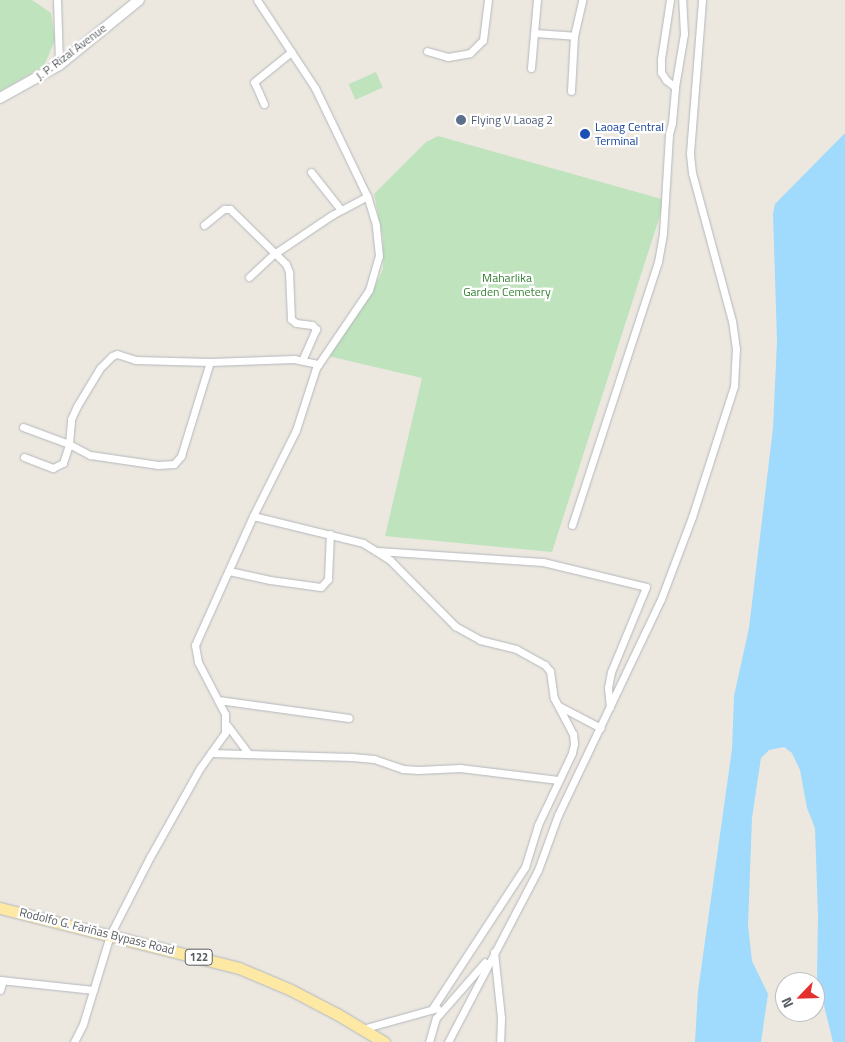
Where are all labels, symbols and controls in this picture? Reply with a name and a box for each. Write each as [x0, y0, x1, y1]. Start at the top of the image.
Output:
street label: J. P. Rizal Avenue [33, 21, 109, 83]
place label: Flying V Laoag 2 [471, 113, 553, 127]
marker: Flying V Laoag 2 [455, 114, 467, 126]
place label: Laoag Central Terminal [595, 120, 664, 148]
marker: Laoag Central Terminal [579, 128, 591, 140]
park label: Maharlika Garden Cemetery [463, 271, 551, 299]
street label: Rodolfo G. Fariñas Bypass Road [18, 905, 176, 957]
road number: 122 [184, 949, 214, 966]
north arrow [775, 972, 825, 1022]
text: N [775, 994, 798, 1012]

